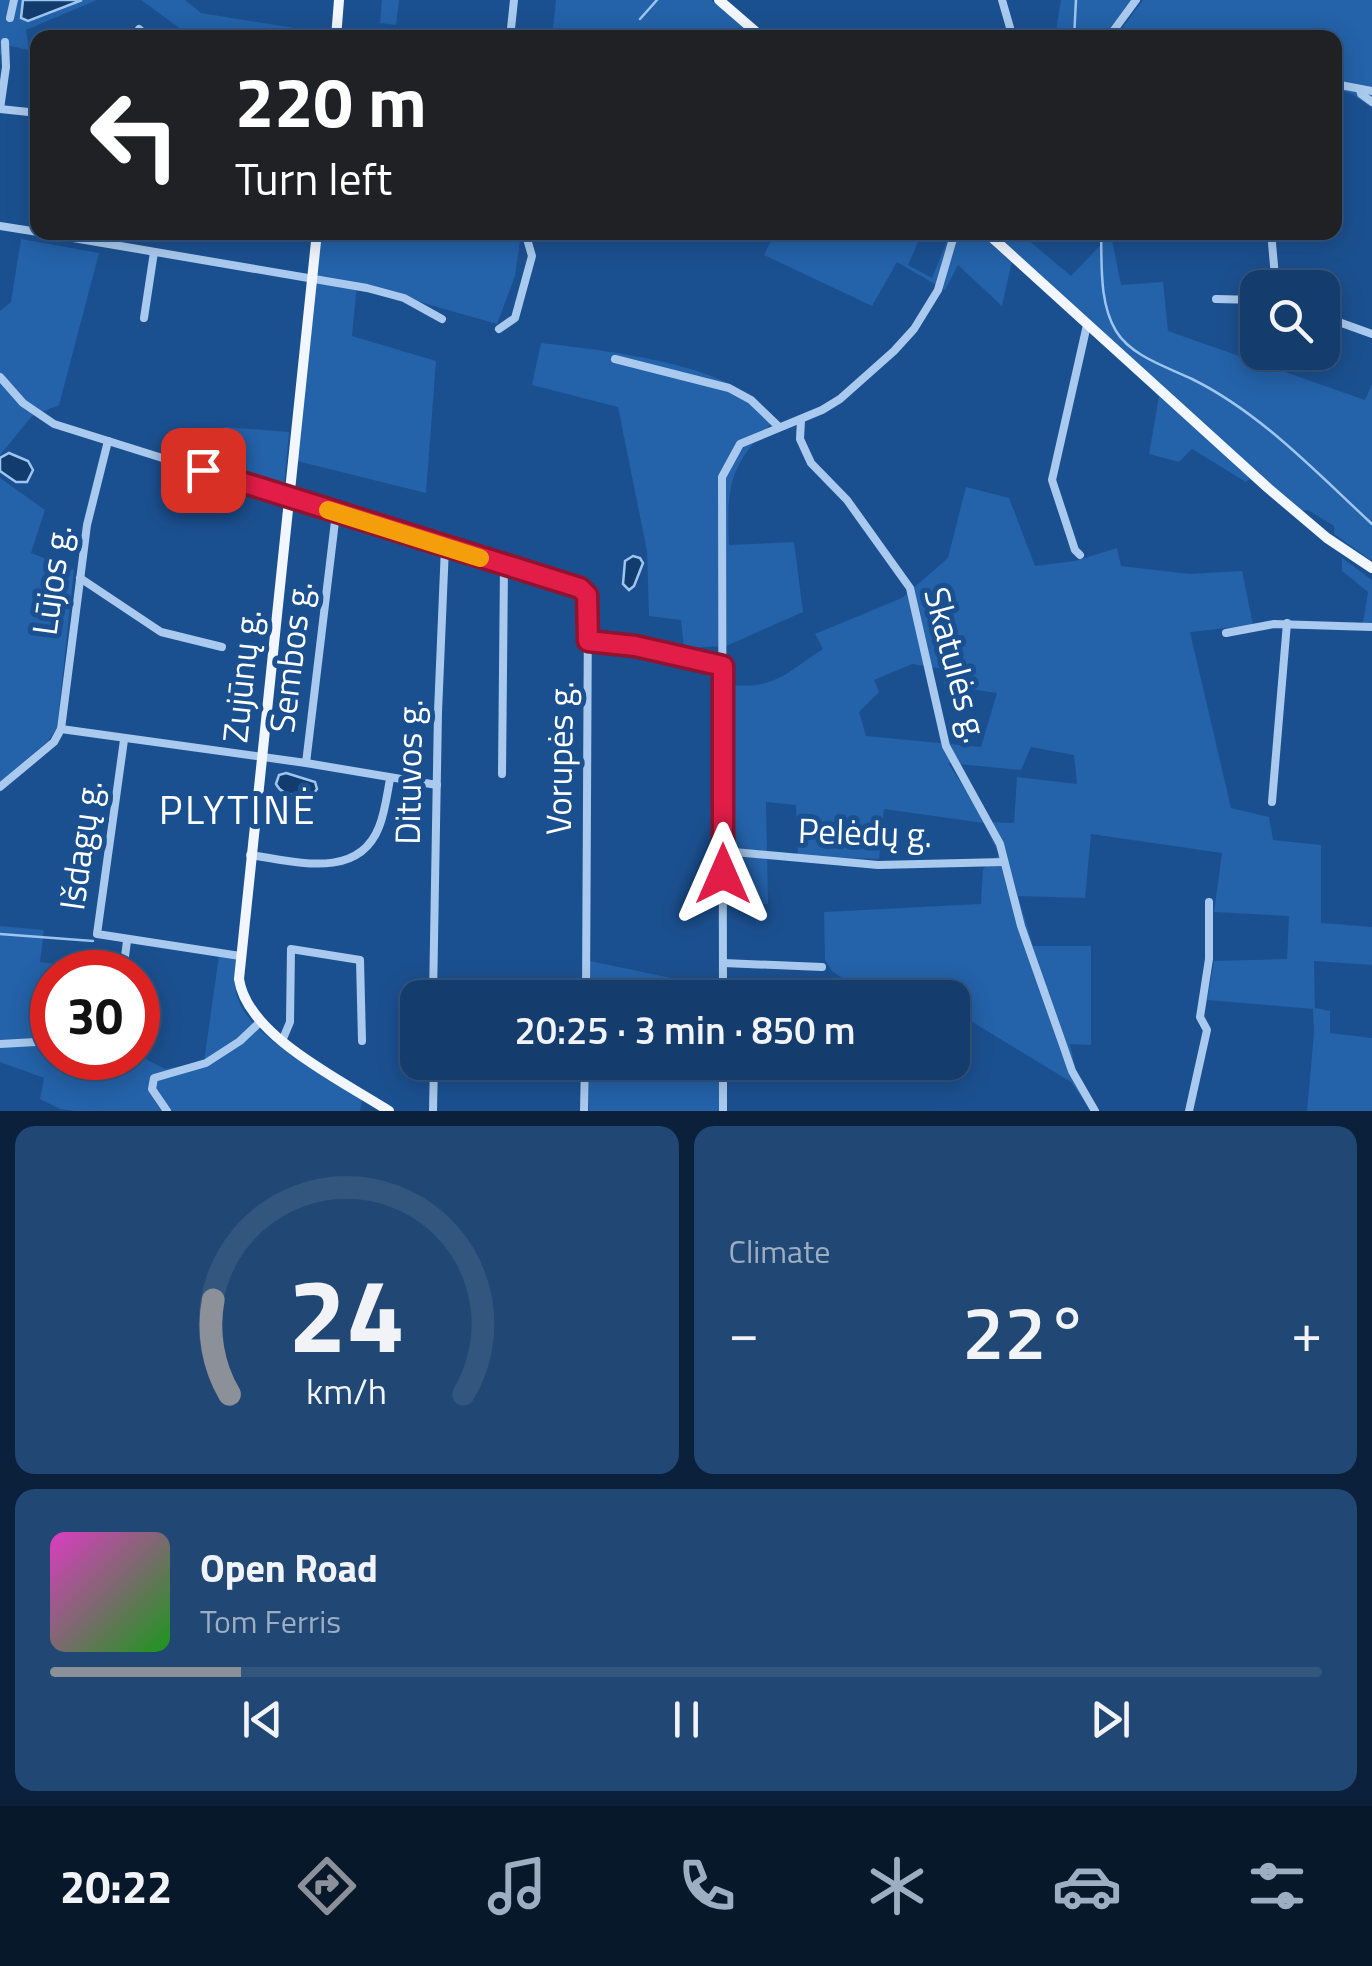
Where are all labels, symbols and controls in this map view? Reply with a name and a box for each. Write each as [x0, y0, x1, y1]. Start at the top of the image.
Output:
text: 220 m [235, 48, 427, 154]
icon: left [70, 70, 200, 200]
text: Turn left [235, 144, 392, 212]
map controls [1240, 270, 1340, 370]
button: search [1240, 270, 1340, 370]
pin [161, 428, 246, 513]
icon: arrive [176, 443, 231, 498]
street label: Lūjos g. [17, 521, 85, 639]
street label: Sembos g. [254, 578, 326, 736]
street label: Skatulės g. [910, 581, 1004, 749]
street label: Zujūnų g. [207, 607, 275, 745]
street label: Vorupės g. [531, 680, 587, 835]
street label: Dituvos g. [380, 699, 436, 845]
street label: Išdagų g. [44, 776, 116, 913]
district label: PLYTINĖ [159, 779, 317, 840]
street label: Pelėdų g. [797, 803, 933, 861]
position arrow [671, 822, 775, 926]
speed limit sign: 30 [30, 950, 160, 1080]
text: 20:25 · 3 min · 850 m [514, 1001, 856, 1059]
text: Climate [729, 1227, 830, 1275]
text: 24 [289, 1234, 405, 1392]
text: 22° [962, 1274, 1088, 1388]
text: − [729, 1290, 759, 1373]
text: + [1291, 1290, 1322, 1373]
text: km/h [306, 1363, 387, 1418]
text: Open Road [200, 1539, 378, 1597]
text: Tom Ferris [200, 1597, 341, 1645]
icon: previous [235, 1692, 290, 1747]
icon: pause [659, 1692, 714, 1747]
icon: next [1083, 1692, 1138, 1747]
icon: directions [292, 1851, 362, 1921]
icon: music [482, 1851, 552, 1921]
icon: phone [672, 1851, 742, 1921]
icon: climate [862, 1851, 932, 1921]
icon: car [1052, 1851, 1122, 1921]
icon: filters [1242, 1851, 1312, 1921]
text: 20:22 [60, 1852, 172, 1920]

